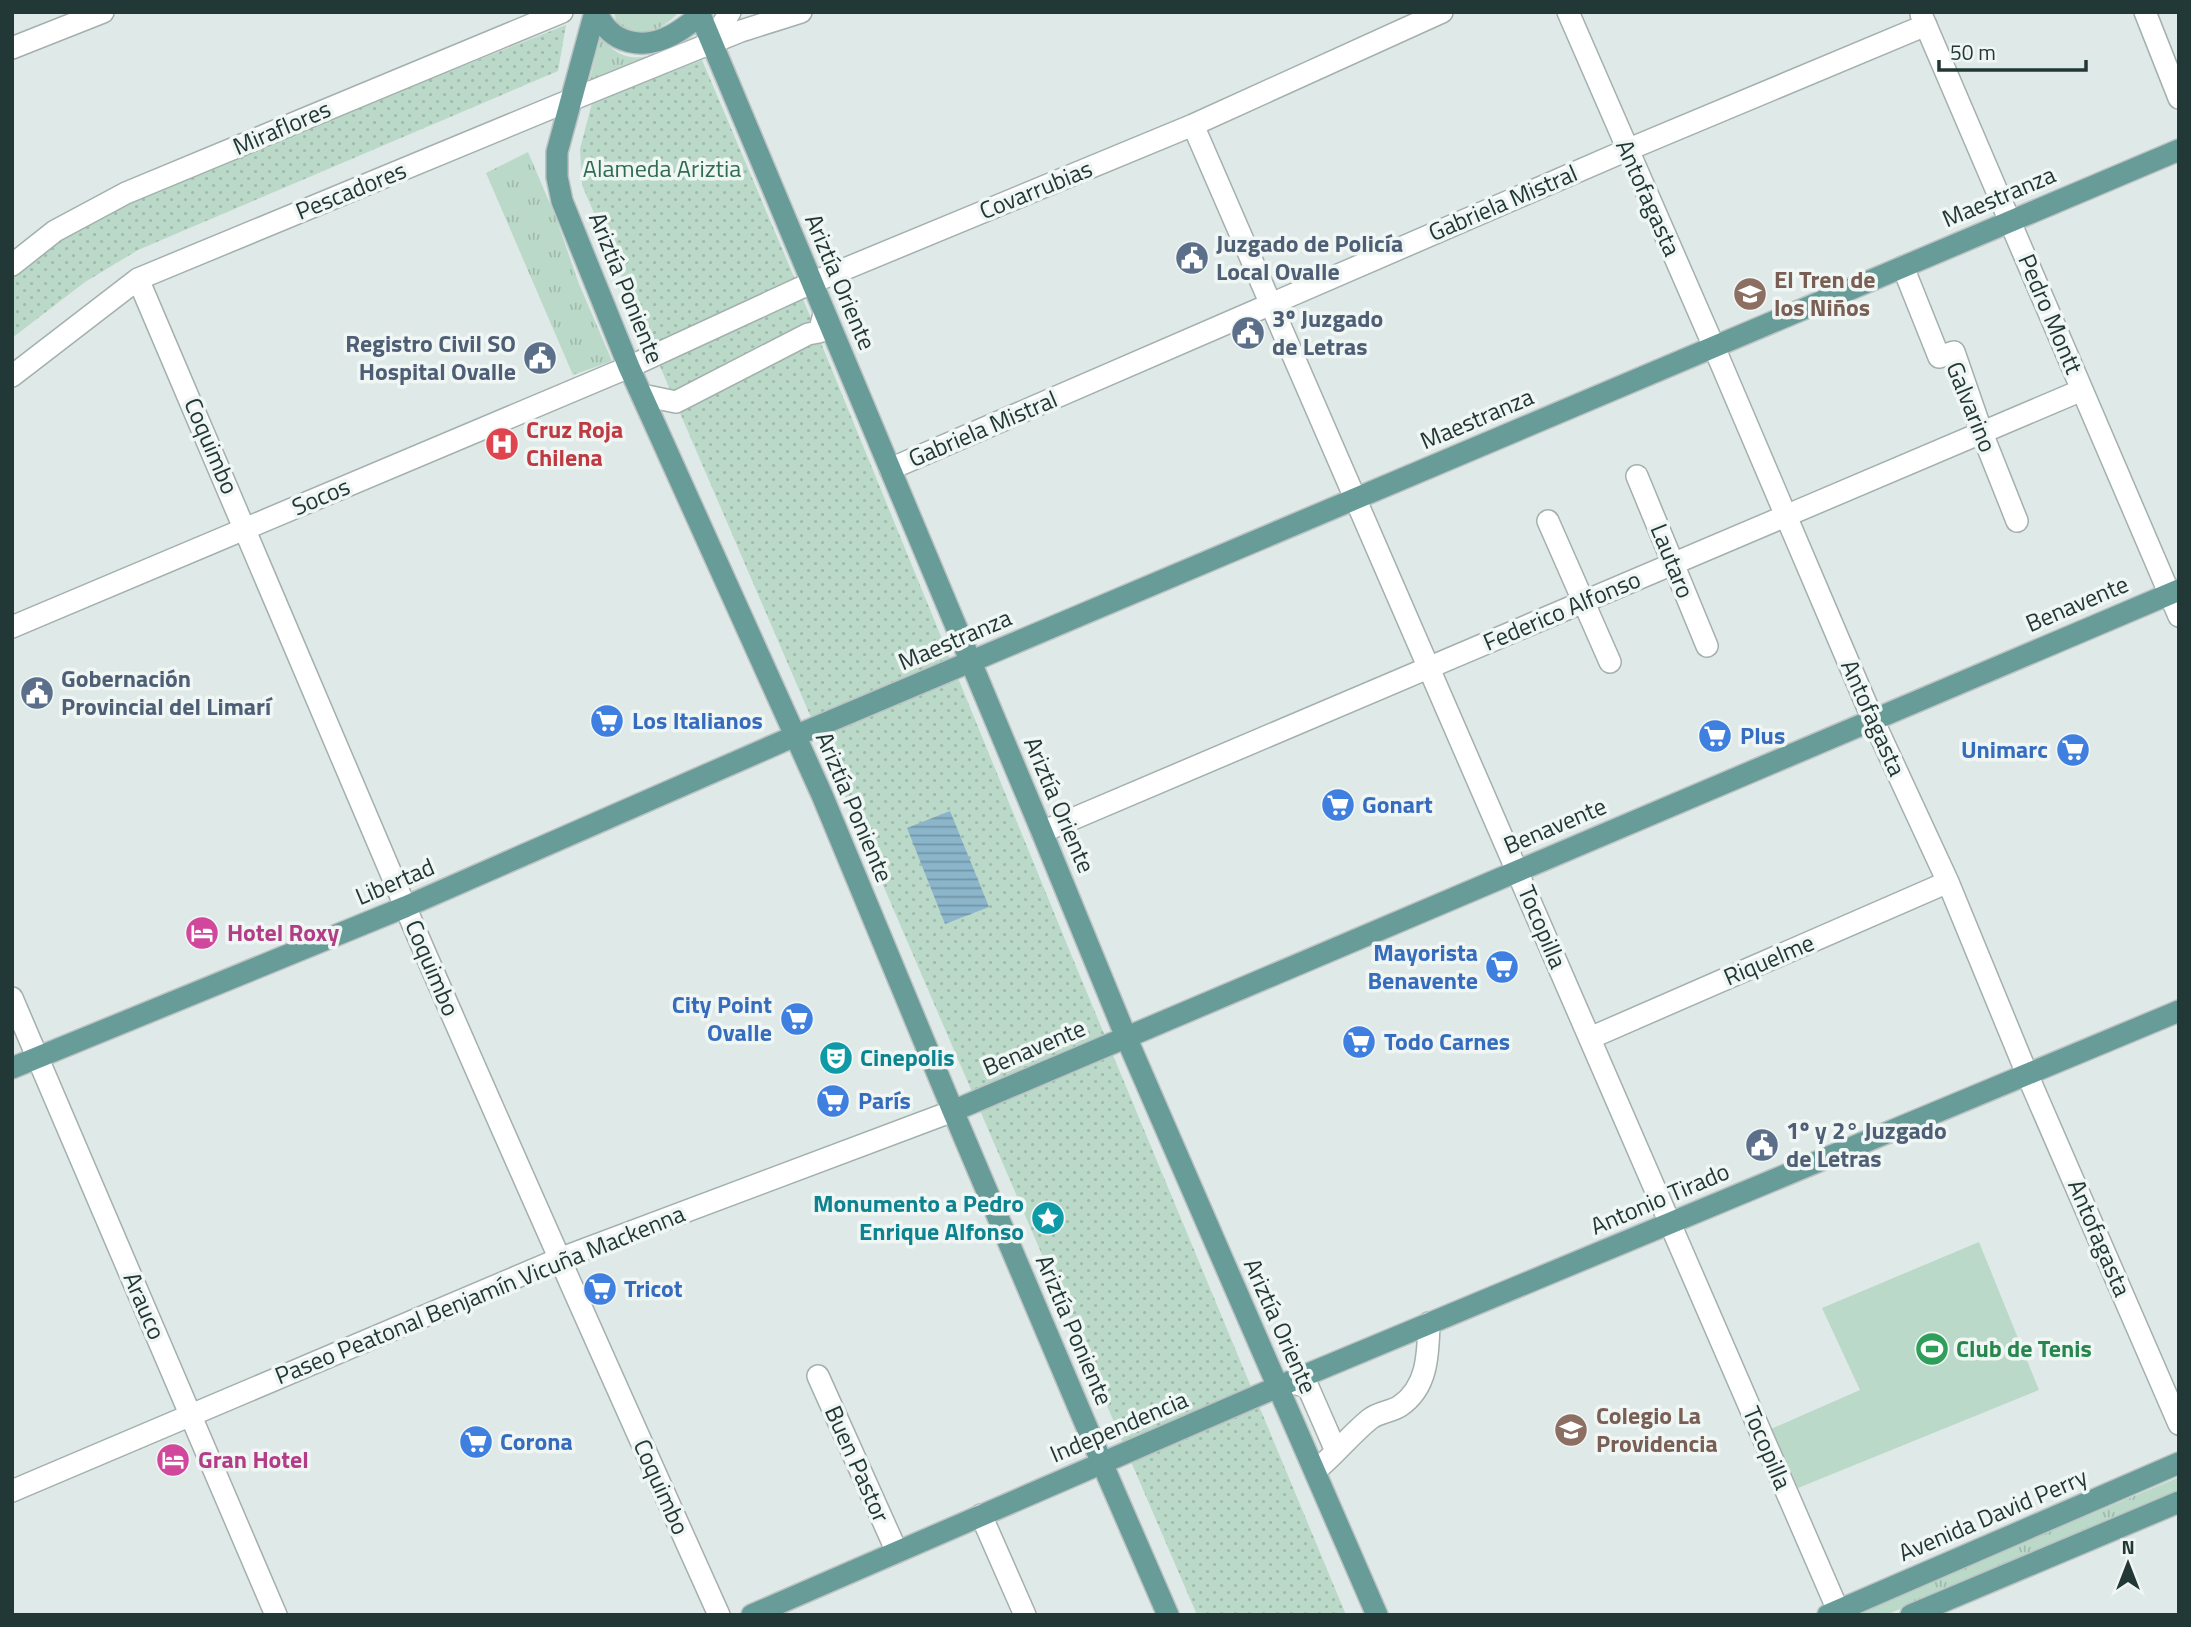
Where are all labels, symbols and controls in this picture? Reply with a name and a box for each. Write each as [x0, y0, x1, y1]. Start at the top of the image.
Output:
scale bar [1939, 28, 2086, 72]
text: 50 m [1950, 36, 1996, 68]
street label: Miraflores [227, 90, 336, 164]
street label: Antofagasta [1607, 134, 1691, 262]
park label: Alameda Ariztia [583, 150, 741, 186]
street label: Covarrubias [974, 150, 1098, 228]
street label: Pescadores [290, 152, 411, 229]
street label: Gabriela Mistral [1422, 154, 1583, 250]
street label: Maestranza [1936, 156, 2061, 236]
street label: Ariztía Poniente [580, 207, 674, 369]
street label: Ariztía Oriente [796, 208, 886, 355]
place label: Juzgado de Policía Local Ovalle [1216, 225, 1403, 289]
public building icon: Juzgado de Policía Local Ovalle [1173, 239, 1211, 277]
street label: Pedro Montt [2009, 248, 2093, 380]
place label: El Tren de los Niños [1774, 261, 1876, 325]
school or university icon: El Tren de los Niños [1731, 275, 1769, 313]
place label: 3º Juzgado de Letras [1272, 300, 1383, 364]
public building icon: 3º Juzgado de Letras [1229, 314, 1267, 352]
place label: Registro Civil SO Hospital Ovalle [345, 325, 516, 389]
public building icon: Registro Civil SO Hospital Ovalle [521, 339, 559, 377]
street label: Galvarino [1937, 356, 2006, 457]
street label: Maestranza [1414, 378, 1539, 458]
street label: Gabriela Mistral [902, 380, 1063, 476]
street label: Coquimbo [176, 392, 248, 499]
place label: Cruz Roja Chilena [526, 411, 623, 475]
hospital icon: Cruz Roja Chilena [483, 425, 521, 463]
street label: Socos [286, 468, 355, 524]
street label: Lautaro [1642, 518, 1704, 603]
street label: Federico Alfonso [1477, 561, 1646, 659]
street label: Benavente [2020, 565, 2134, 641]
street label: Maestranza [892, 599, 1017, 679]
street label: Antofagasta [1832, 654, 1916, 782]
place label: Gobernación Provincial del Limarí [61, 660, 273, 724]
public building icon: Gobernación Provincial del Limarí [18, 674, 56, 712]
supermarket icon: Los Italianos [588, 702, 626, 740]
place label: Los Italianos [632, 702, 763, 738]
supermarket icon: Plus [1696, 717, 1734, 755]
place label: Plus [1740, 717, 1785, 753]
street label: Ariztía Poniente [807, 726, 903, 887]
street label: Ariztía Oriente [1015, 731, 1105, 878]
place label: Unimarc [1961, 731, 2048, 767]
supermarket icon: Unimarc [2054, 731, 2092, 769]
supermarket icon: Gonart [1319, 786, 1357, 824]
place label: Gonart [1362, 786, 1433, 822]
street label: Benavente [1498, 787, 1612, 863]
street label: Libertad [349, 848, 440, 914]
street label: Tocopilla [1509, 879, 1577, 974]
hotel icon: Hotel Roxy [183, 914, 221, 952]
place label: Hotel Roxy [227, 914, 339, 950]
street label: Coquimbo [397, 914, 469, 1021]
street label: Riquelme [1718, 924, 1819, 994]
place label: Mayorista Benavente [1367, 934, 1478, 998]
supermarket icon: Mayorista Benavente [1483, 948, 1521, 986]
place label: City Point Ovalle [672, 986, 772, 1050]
supermarket icon: City Point Ovalle [778, 1000, 816, 1038]
street label: Benavente [977, 1009, 1091, 1085]
supermarket icon: Todo Carnes [1340, 1023, 1378, 1061]
place label: Todo Carnes [1384, 1023, 1510, 1059]
theatre icon: Cinepolis [817, 1039, 855, 1077]
place label: Cinepolis [860, 1039, 955, 1075]
supermarket icon: París [814, 1082, 852, 1120]
place label: París [858, 1082, 911, 1118]
place label: 1º y 2° Juzgado de Letras [1786, 1112, 1947, 1176]
public building icon: 1º y 2° Juzgado de Letras [1743, 1126, 1781, 1164]
street label: Antonio Tirado [1585, 1153, 1735, 1244]
street label: Antofagasta [2059, 1173, 2141, 1302]
place label: Monumento a Pedro Enrique Alfonso [813, 1185, 1024, 1249]
street label: Paseo Peatonal Benjamín Vicuña Mackenna [269, 1195, 690, 1393]
place icon: Monumento a Pedro Enrique Alfonso [1029, 1199, 1067, 1237]
street label: Ariztía Poniente [1027, 1249, 1123, 1410]
street label: Ariztía Oriente [1235, 1252, 1327, 1399]
street label: Arauco [115, 1266, 175, 1345]
supermarket icon: Tricot [581, 1270, 619, 1308]
place label: Tricot [624, 1270, 683, 1306]
sports icon: Club de Tenis [1913, 1330, 1951, 1368]
place label: Club de Tenis [1956, 1330, 2092, 1366]
street label: Independencia [1044, 1381, 1193, 1471]
place label: Colegio La Providencia [1596, 1397, 1718, 1461]
street label: Buen Pastor [816, 1399, 900, 1528]
street label: Tocopilla [1734, 1400, 1802, 1495]
school or university icon: Colegio La Providencia [1552, 1411, 1590, 1449]
supermarket icon: Corona [457, 1423, 495, 1461]
place label: Corona [500, 1423, 573, 1459]
street label: Coquimbo [625, 1433, 699, 1540]
hotel icon: Gran Hotel [154, 1441, 192, 1479]
place label: Gran Hotel [198, 1441, 309, 1477]
street label: Avenida David Perry [1893, 1458, 2093, 1570]
north arrow [2093, 1529, 2163, 1599]
text: N [2121, 1532, 2135, 1561]

